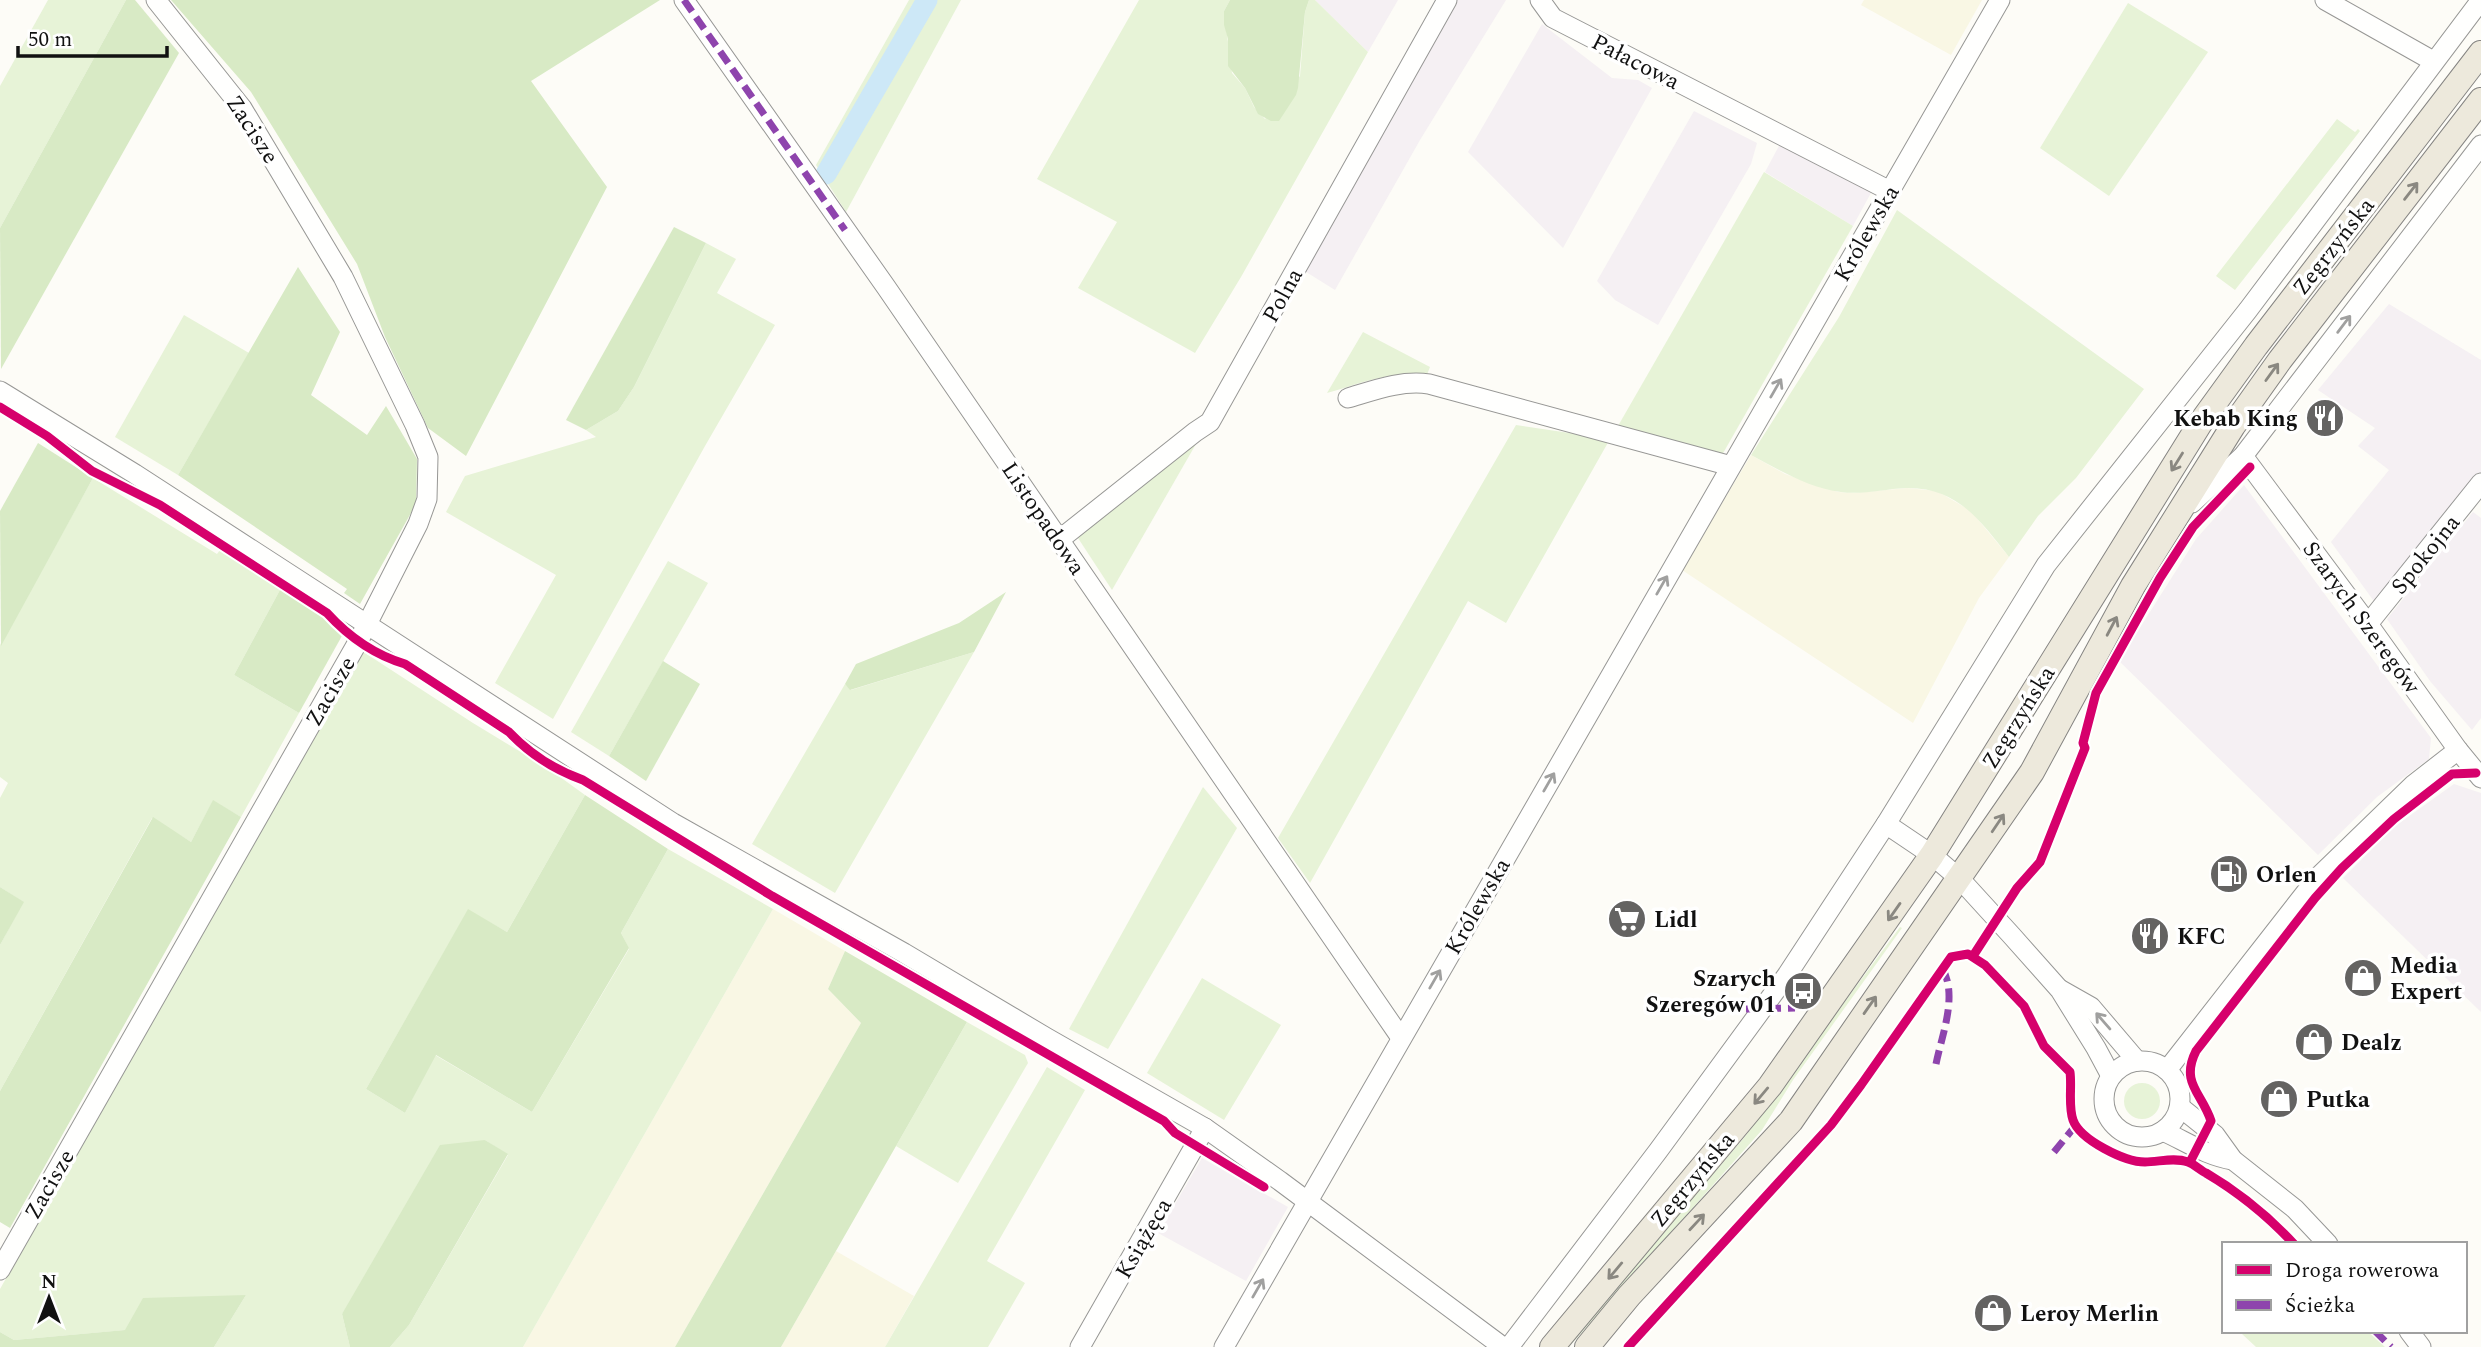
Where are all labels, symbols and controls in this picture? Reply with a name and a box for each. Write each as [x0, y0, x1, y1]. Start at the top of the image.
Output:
scale bar [18, 14, 166, 58]
text: 50 m [28, 24, 72, 56]
street label: Pałacowa [1585, 25, 1686, 100]
street label: Zacisze [216, 88, 287, 171]
street label: Królewska [1825, 179, 1909, 289]
one-way arrow [2403, 182, 2418, 201]
street label: Zegrzyńska [2285, 190, 2384, 303]
street label: Polna [1254, 262, 1313, 330]
one-way arrow [2337, 315, 2352, 333]
one-way arrow [2265, 363, 2279, 382]
one-way arrow [1770, 378, 1783, 399]
restaurant icon: Kebab King [2304, 397, 2346, 439]
place label: Kebab King [2173, 402, 2298, 437]
one-way arrow [2169, 451, 2183, 471]
street label: Listopadowa [992, 455, 1094, 583]
street label: Spokojna [2383, 507, 2469, 603]
street label: Szarych Szeregów [2293, 534, 2429, 702]
one-way arrow [1656, 575, 1670, 595]
one-way arrow [2106, 616, 2119, 637]
street label: Zacisze [297, 650, 365, 733]
street label: Zegrzyńska [1974, 659, 2065, 776]
one-way arrow [1542, 773, 1556, 793]
one-way arrow [1991, 814, 2005, 833]
street label: Królewska [1436, 852, 1520, 962]
fuel station icon: Orlen [2208, 853, 2250, 895]
place label: Orlen [2256, 858, 2317, 893]
supermarket icon: Lidl [1606, 898, 1648, 940]
one-way arrow [1887, 902, 1901, 921]
place label: Lidl [1654, 903, 1698, 938]
restaurant icon: KFC [2129, 915, 2171, 957]
place label: KFC [2177, 920, 2226, 955]
place label: Media Expert [2390, 949, 2462, 1010]
shop icon: Media Expert [2342, 957, 2384, 999]
place label: Szarych Szeregów 01 [1645, 962, 1776, 1023]
one-way arrow [1429, 970, 1443, 990]
bus stop icon: Szarych Szeregów 01 [1782, 970, 1824, 1012]
one-way arrow [1863, 996, 1877, 1015]
one-way arrow [2095, 1012, 2111, 1030]
shop icon: Dealz [2293, 1021, 2335, 1063]
place label: Dealz [2341, 1026, 2402, 1061]
shop icon: Putka [2258, 1078, 2300, 1120]
place label: Putka [2306, 1083, 2370, 1118]
one-way arrow [1753, 1087, 1769, 1105]
street label: Zegrzyńska [1642, 1124, 1744, 1236]
street label: Zacisze [16, 1143, 84, 1226]
street label: Książęca [1107, 1192, 1182, 1286]
one-way arrow [1688, 1214, 1705, 1231]
legend [2222, 1242, 2467, 1333]
text: Droga rowerowa [2285, 1255, 2440, 1287]
one-way arrow [1608, 1262, 1624, 1280]
north arrow [14, 1263, 84, 1333]
text: N [41, 1268, 57, 1297]
one-way arrow [1252, 1278, 1265, 1299]
text: Ścieżka [2285, 1290, 2356, 1322]
shop icon: Leroy Merlin [1972, 1292, 2014, 1334]
place label: Leroy Merlin [2020, 1297, 2159, 1332]

